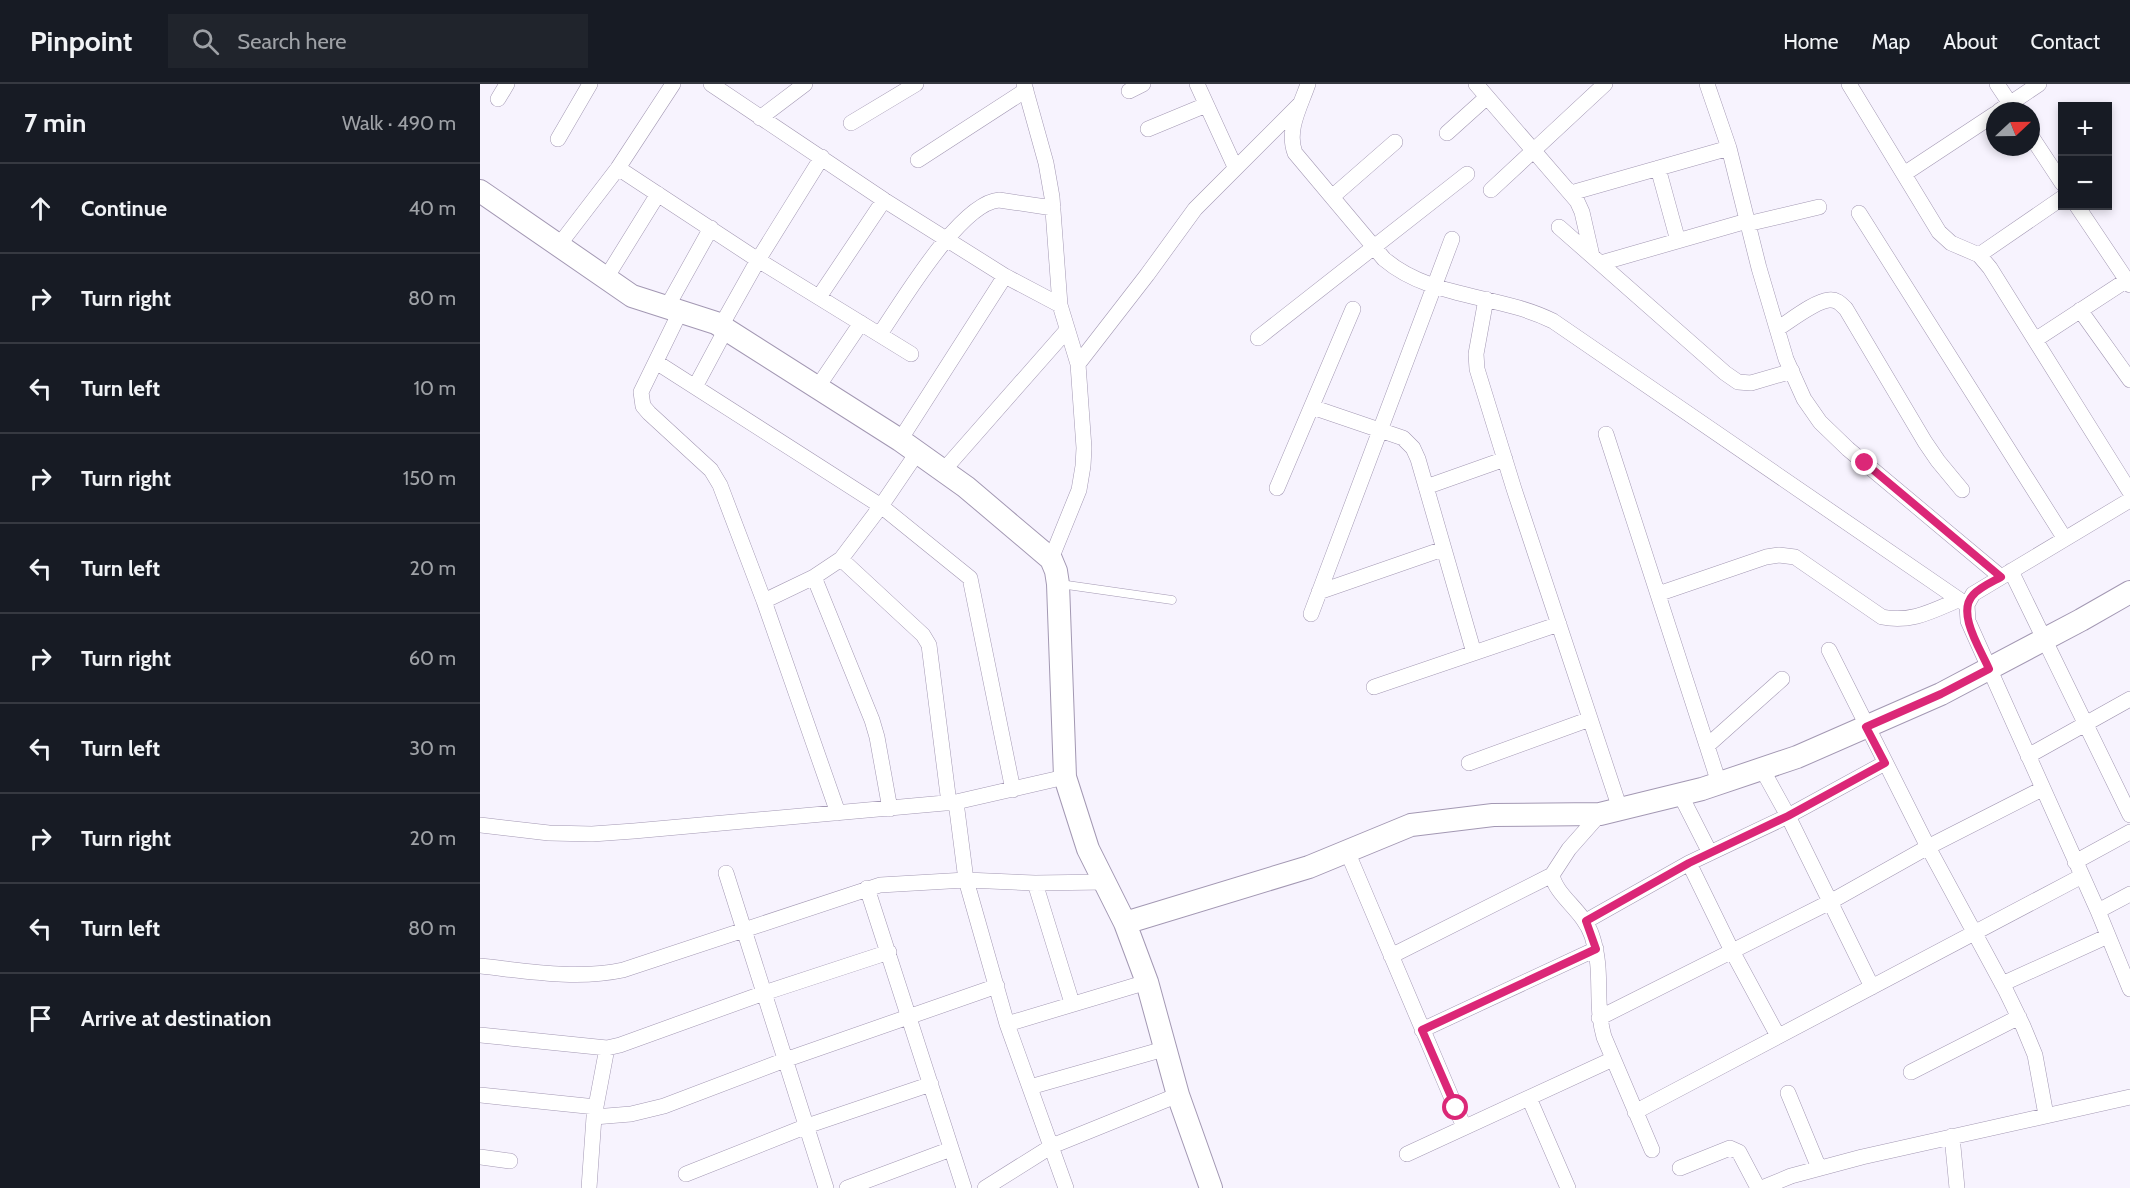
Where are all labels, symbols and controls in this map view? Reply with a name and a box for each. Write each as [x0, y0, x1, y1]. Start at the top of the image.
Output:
search box [168, 14, 588, 68]
text: Pinpoint [30, 24, 132, 58]
icon: search [189, 25, 222, 58]
text: Search here [237, 28, 347, 55]
text: Home [1783, 29, 1839, 54]
text: Map [1872, 29, 1910, 54]
text: About [1943, 29, 1997, 54]
text: Contact [2030, 29, 2100, 54]
north arrow [1986, 102, 2040, 156]
map controls [2058, 102, 2112, 210]
button: + [2058, 102, 2112, 156]
text: 7 min [24, 107, 86, 139]
text: Walk · 490 m [342, 111, 456, 135]
button: − [2058, 156, 2112, 210]
icon: ahead [24, 192, 57, 225]
text: Continue [81, 195, 167, 222]
text: 40 m [408, 196, 456, 220]
icon: right [24, 282, 57, 315]
text: Turn right [81, 285, 171, 312]
text: 80 m [408, 286, 456, 310]
icon: left [24, 372, 57, 405]
text: Turn left [81, 375, 160, 402]
text: 10 m [413, 376, 456, 400]
route end [1851, 449, 1877, 475]
icon: right [24, 462, 57, 495]
text: Turn right [81, 465, 171, 492]
text: 150 m [403, 466, 456, 490]
icon: left [24, 552, 57, 585]
text: Turn left [81, 555, 160, 582]
text: 20 m [410, 556, 456, 580]
icon: right [24, 642, 57, 675]
text: Turn right [81, 645, 171, 672]
text: 60 m [409, 646, 456, 670]
icon: left [24, 732, 57, 765]
text: Turn left [81, 735, 160, 762]
text: 30 m [409, 736, 456, 760]
icon: right [24, 822, 57, 855]
text: Turn right [81, 825, 171, 852]
text: 20 m [410, 826, 456, 850]
icon: left [24, 912, 57, 945]
text: Turn left [81, 915, 160, 942]
text: 80 m [408, 916, 456, 940]
icon: arrive [24, 1002, 57, 1035]
text: Arrive at destination [81, 1005, 271, 1032]
route start [1442, 1094, 1468, 1120]

